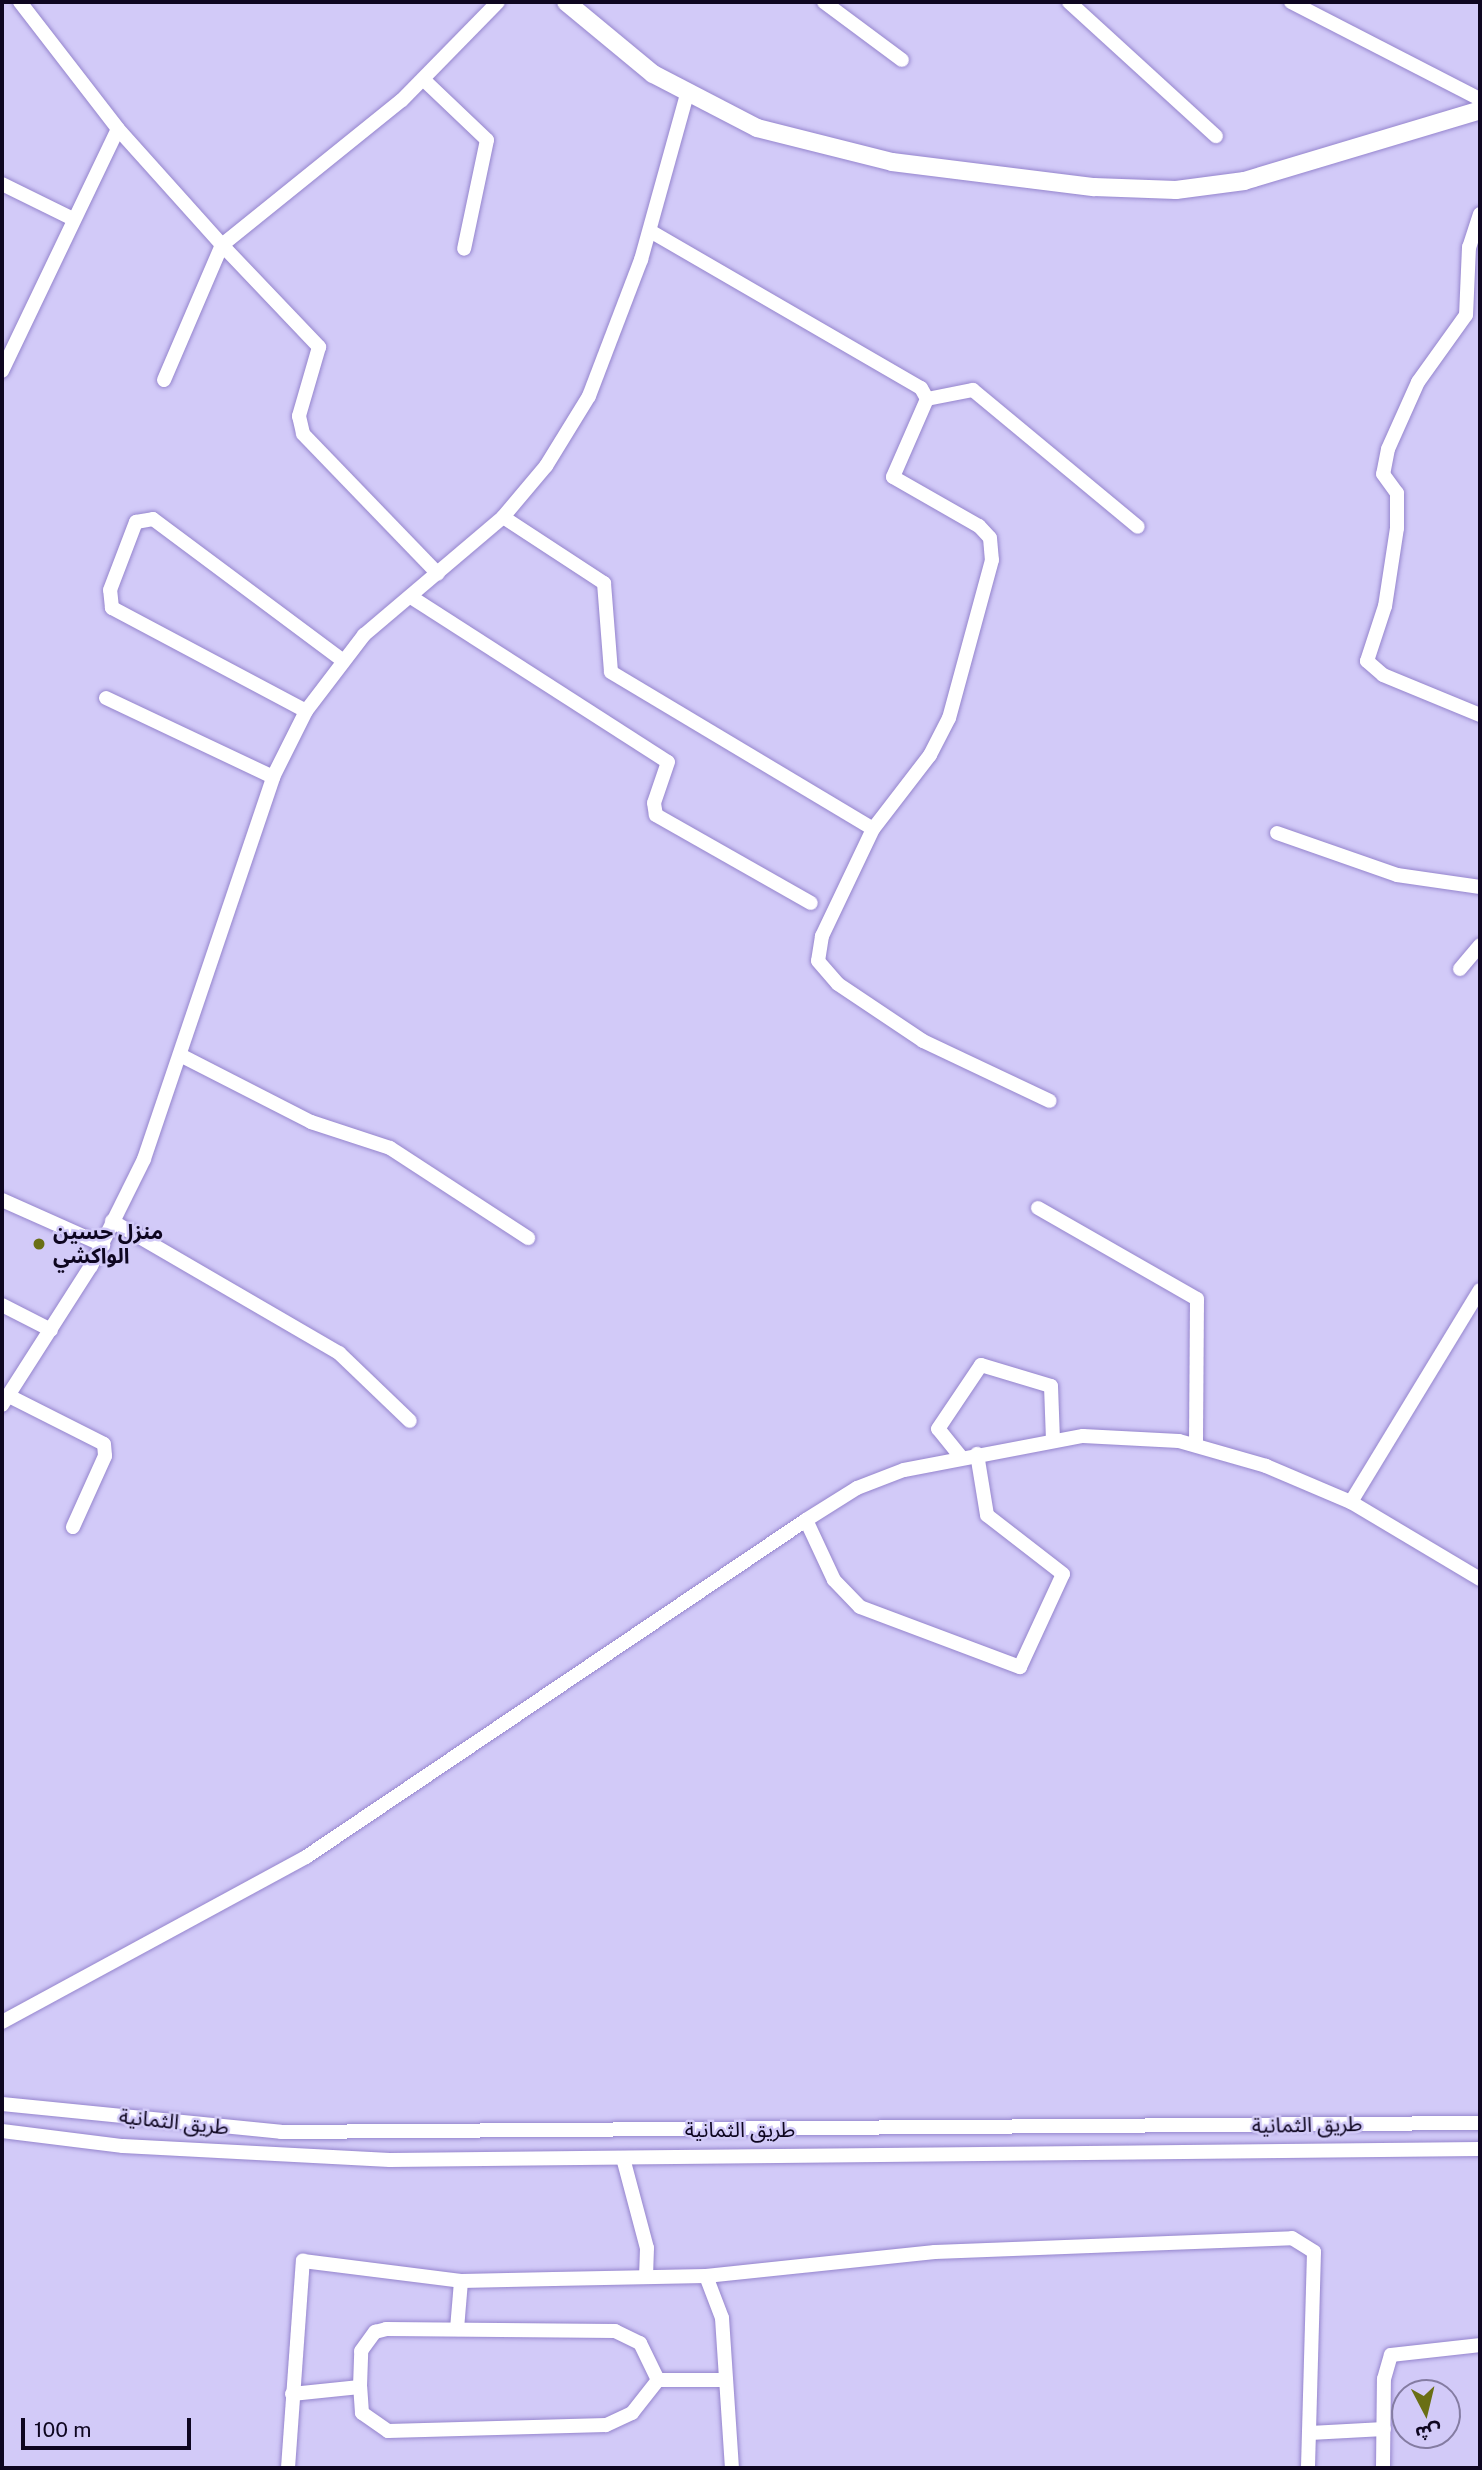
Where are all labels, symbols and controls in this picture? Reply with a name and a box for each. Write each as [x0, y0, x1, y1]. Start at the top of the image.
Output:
place label: منزل حسين الواكشي [53, 1219, 163, 1269]
marker: منزل حسين الواكشي [31, 1236, 47, 1252]
street label: طريق الثمانية [118, 2104, 230, 2140]
street label: طريق الثمانية [1252, 2111, 1362, 2139]
street label: طريق الثمانية [685, 2117, 795, 2143]
north arrow [1391, 2379, 1461, 2449]
scale bar [24, 2404, 194, 2448]
text: 100 m [34, 2417, 91, 2442]
text: ش [1414, 2420, 1443, 2445]

